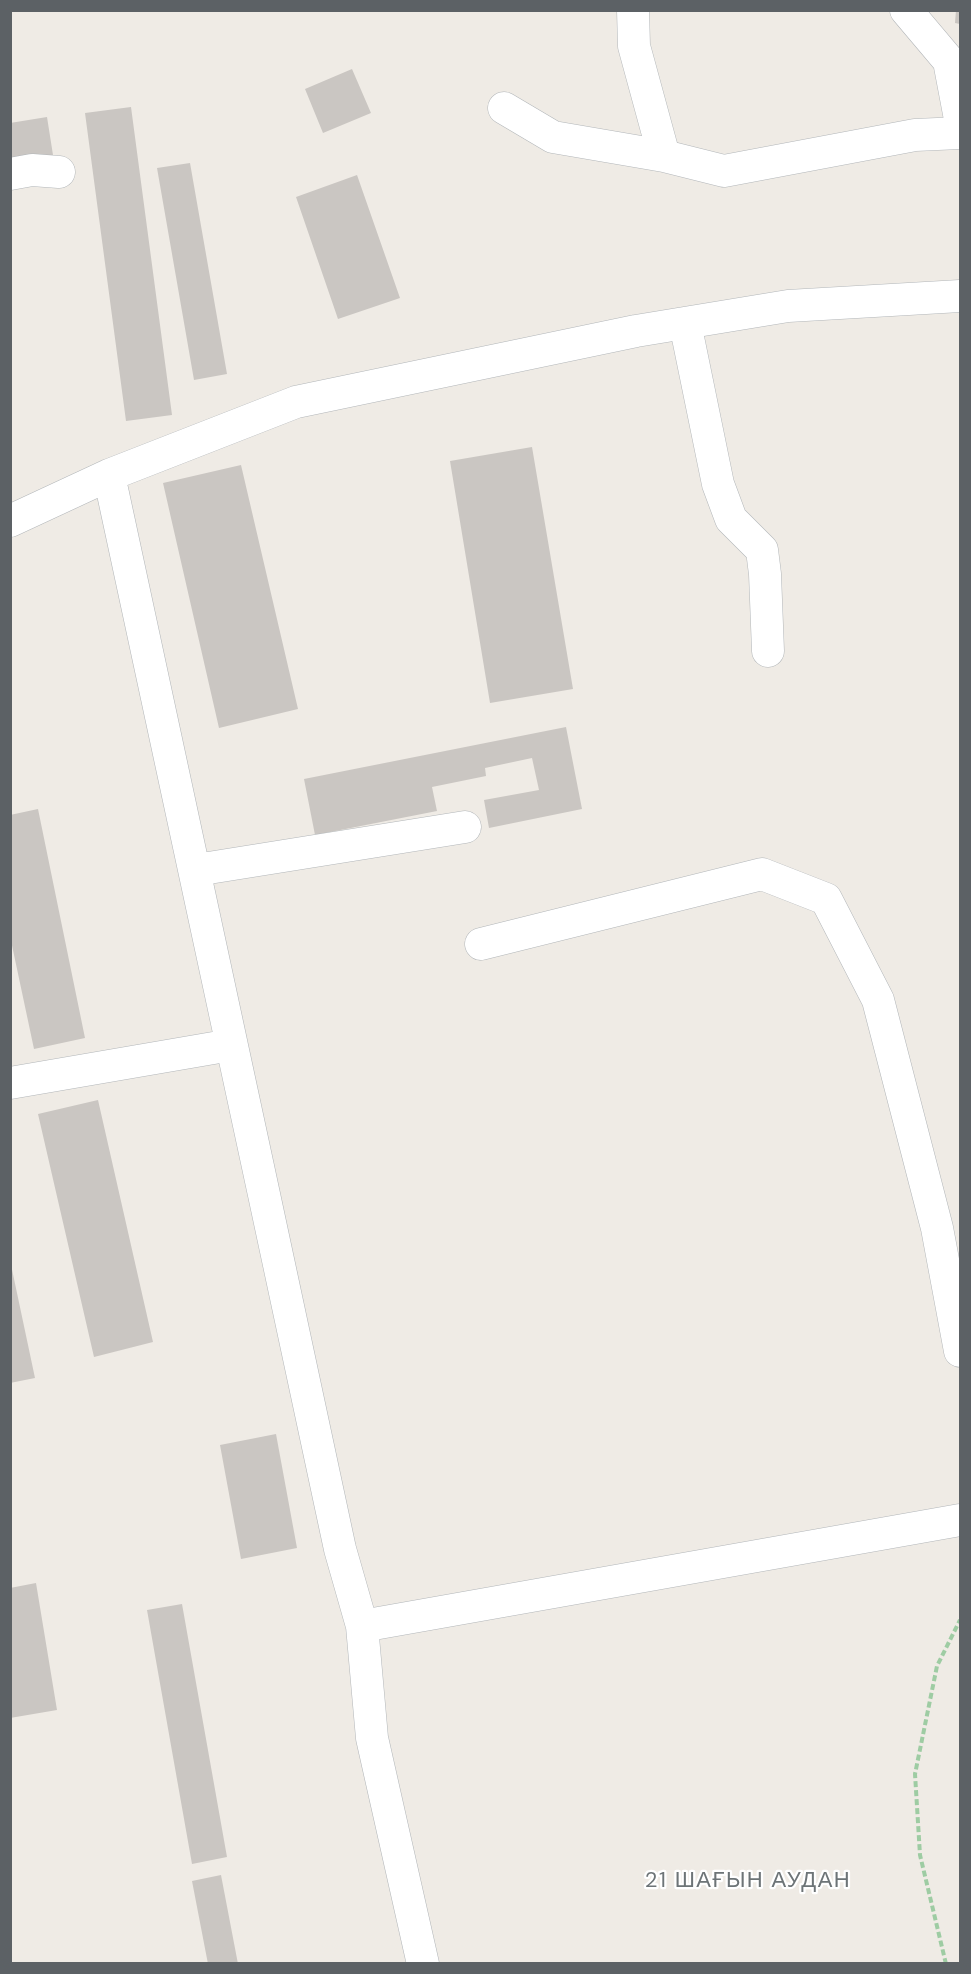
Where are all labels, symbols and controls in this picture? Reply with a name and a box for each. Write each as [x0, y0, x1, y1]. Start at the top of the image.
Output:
district label: 21 ШАҒЫН АУДАН [645, 1868, 851, 1894]

